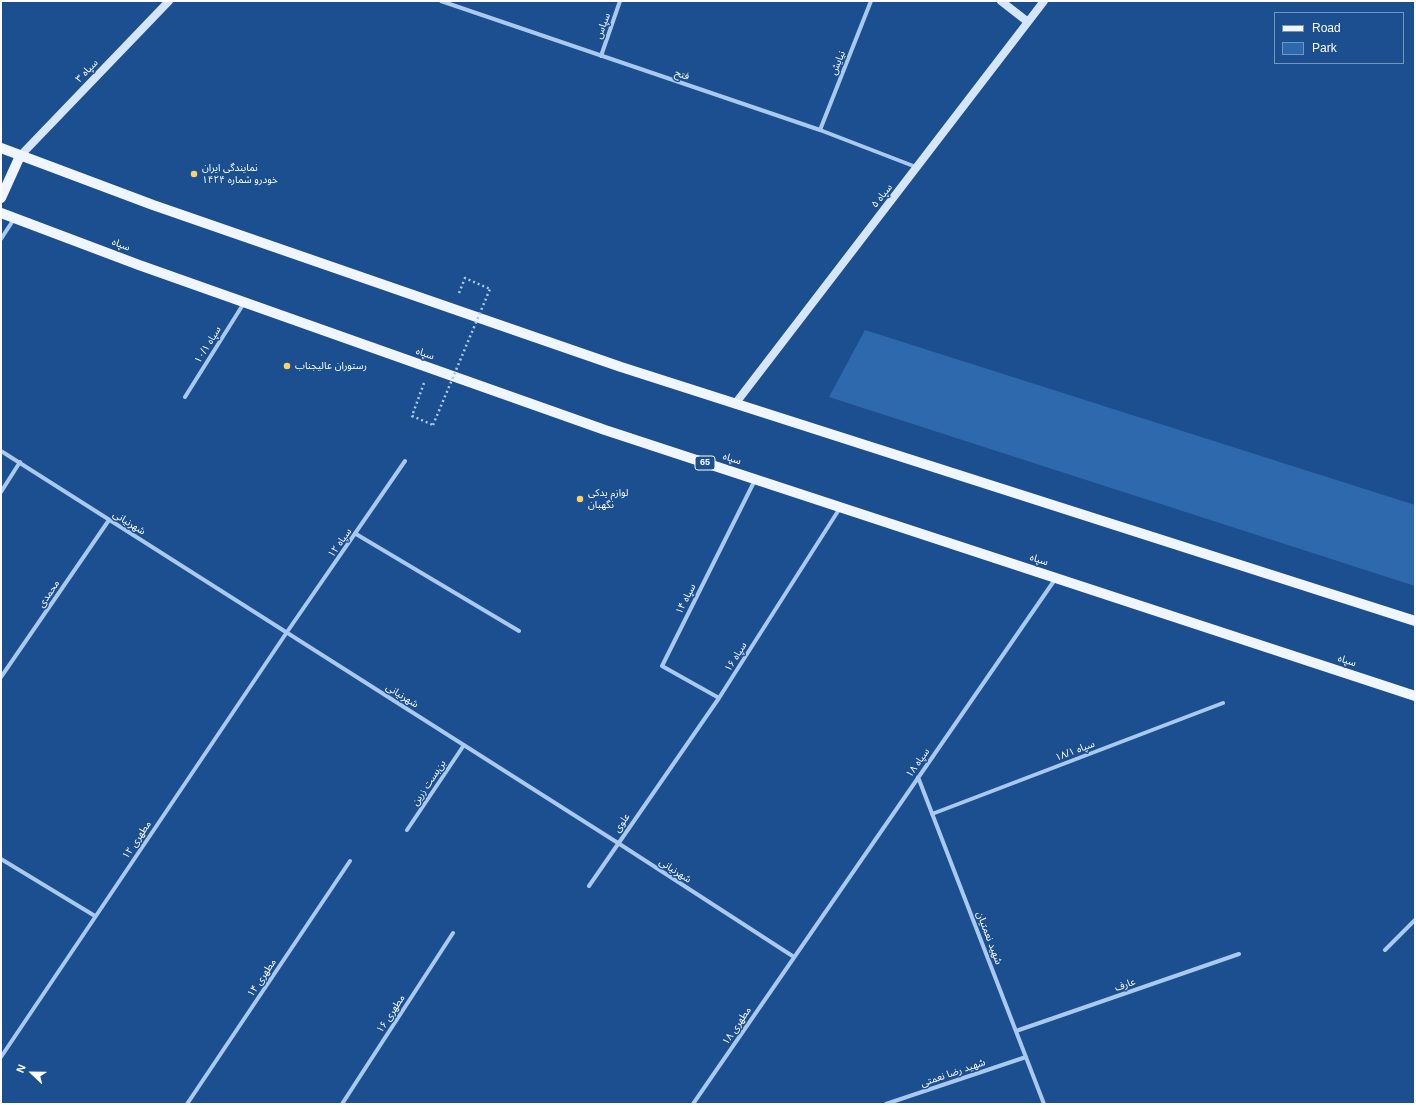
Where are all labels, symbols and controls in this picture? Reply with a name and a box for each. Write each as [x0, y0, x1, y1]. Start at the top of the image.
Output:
street label: سپاس [593, 11, 613, 41]
legend [1274, 12, 1404, 64]
text: Road [1312, 21, 1341, 35]
text: Park [1312, 41, 1337, 55]
street label: نیایش [828, 49, 848, 77]
street label: سپاه ۳ [73, 57, 101, 85]
street label: فتح [673, 67, 691, 83]
place label: نمایندگی ایران خودرو شماره ۱۴۲۴ [202, 162, 278, 186]
marker: نمایندگی ایران خودرو شماره ۱۴۲۴ [189, 169, 199, 179]
street label: سپاه ۵ [869, 182, 895, 210]
street label: سپاه [110, 236, 132, 254]
street label: سپاه ۱۰/۱ [192, 324, 224, 366]
street label: سپاه [414, 345, 436, 363]
place label: رستوران عالیجناب [295, 360, 367, 372]
marker: رستوران عالیجناب [282, 361, 292, 371]
street label: سپاه [721, 450, 743, 468]
road number: 65 [695, 456, 715, 470]
place label: لوازم یدکی نگهبان [588, 487, 628, 510]
marker: لوازم یدکی نگهبان [575, 494, 585, 504]
street label: شهرنیانی [111, 508, 147, 538]
street label: سپاه ۱۲ [326, 526, 354, 560]
street label: سپاه [1028, 551, 1050, 569]
street label: محمدی [36, 578, 62, 610]
street label: سپاه ۱۴ [673, 582, 699, 616]
street label: سپاه ۱۶ [722, 640, 750, 674]
street label: سپاه [1336, 652, 1358, 670]
street label: شهرنیانی [384, 681, 420, 711]
street label: سپاه ۱۸/۱ [1054, 738, 1096, 764]
street label: سپاه ۱۸ [904, 746, 932, 780]
street label: بن‌بست زرین [409, 758, 449, 808]
street label: علوی [611, 811, 633, 835]
street label: مطهری ۱۲ [120, 819, 154, 861]
street label: شهرنیانی [657, 856, 693, 886]
street label: شهید نعمتیان [973, 910, 1005, 966]
street label: مطهری ۱۴ [245, 957, 279, 999]
street label: عارف [1113, 976, 1137, 994]
street label: مطهری ۱۶ [374, 993, 408, 1035]
street label: مطهری ۱۸ [720, 1005, 754, 1047]
north arrow [12, 1053, 52, 1093]
street label: شهید رضا نعمتی [919, 1056, 987, 1090]
text: N [14, 1063, 28, 1074]

